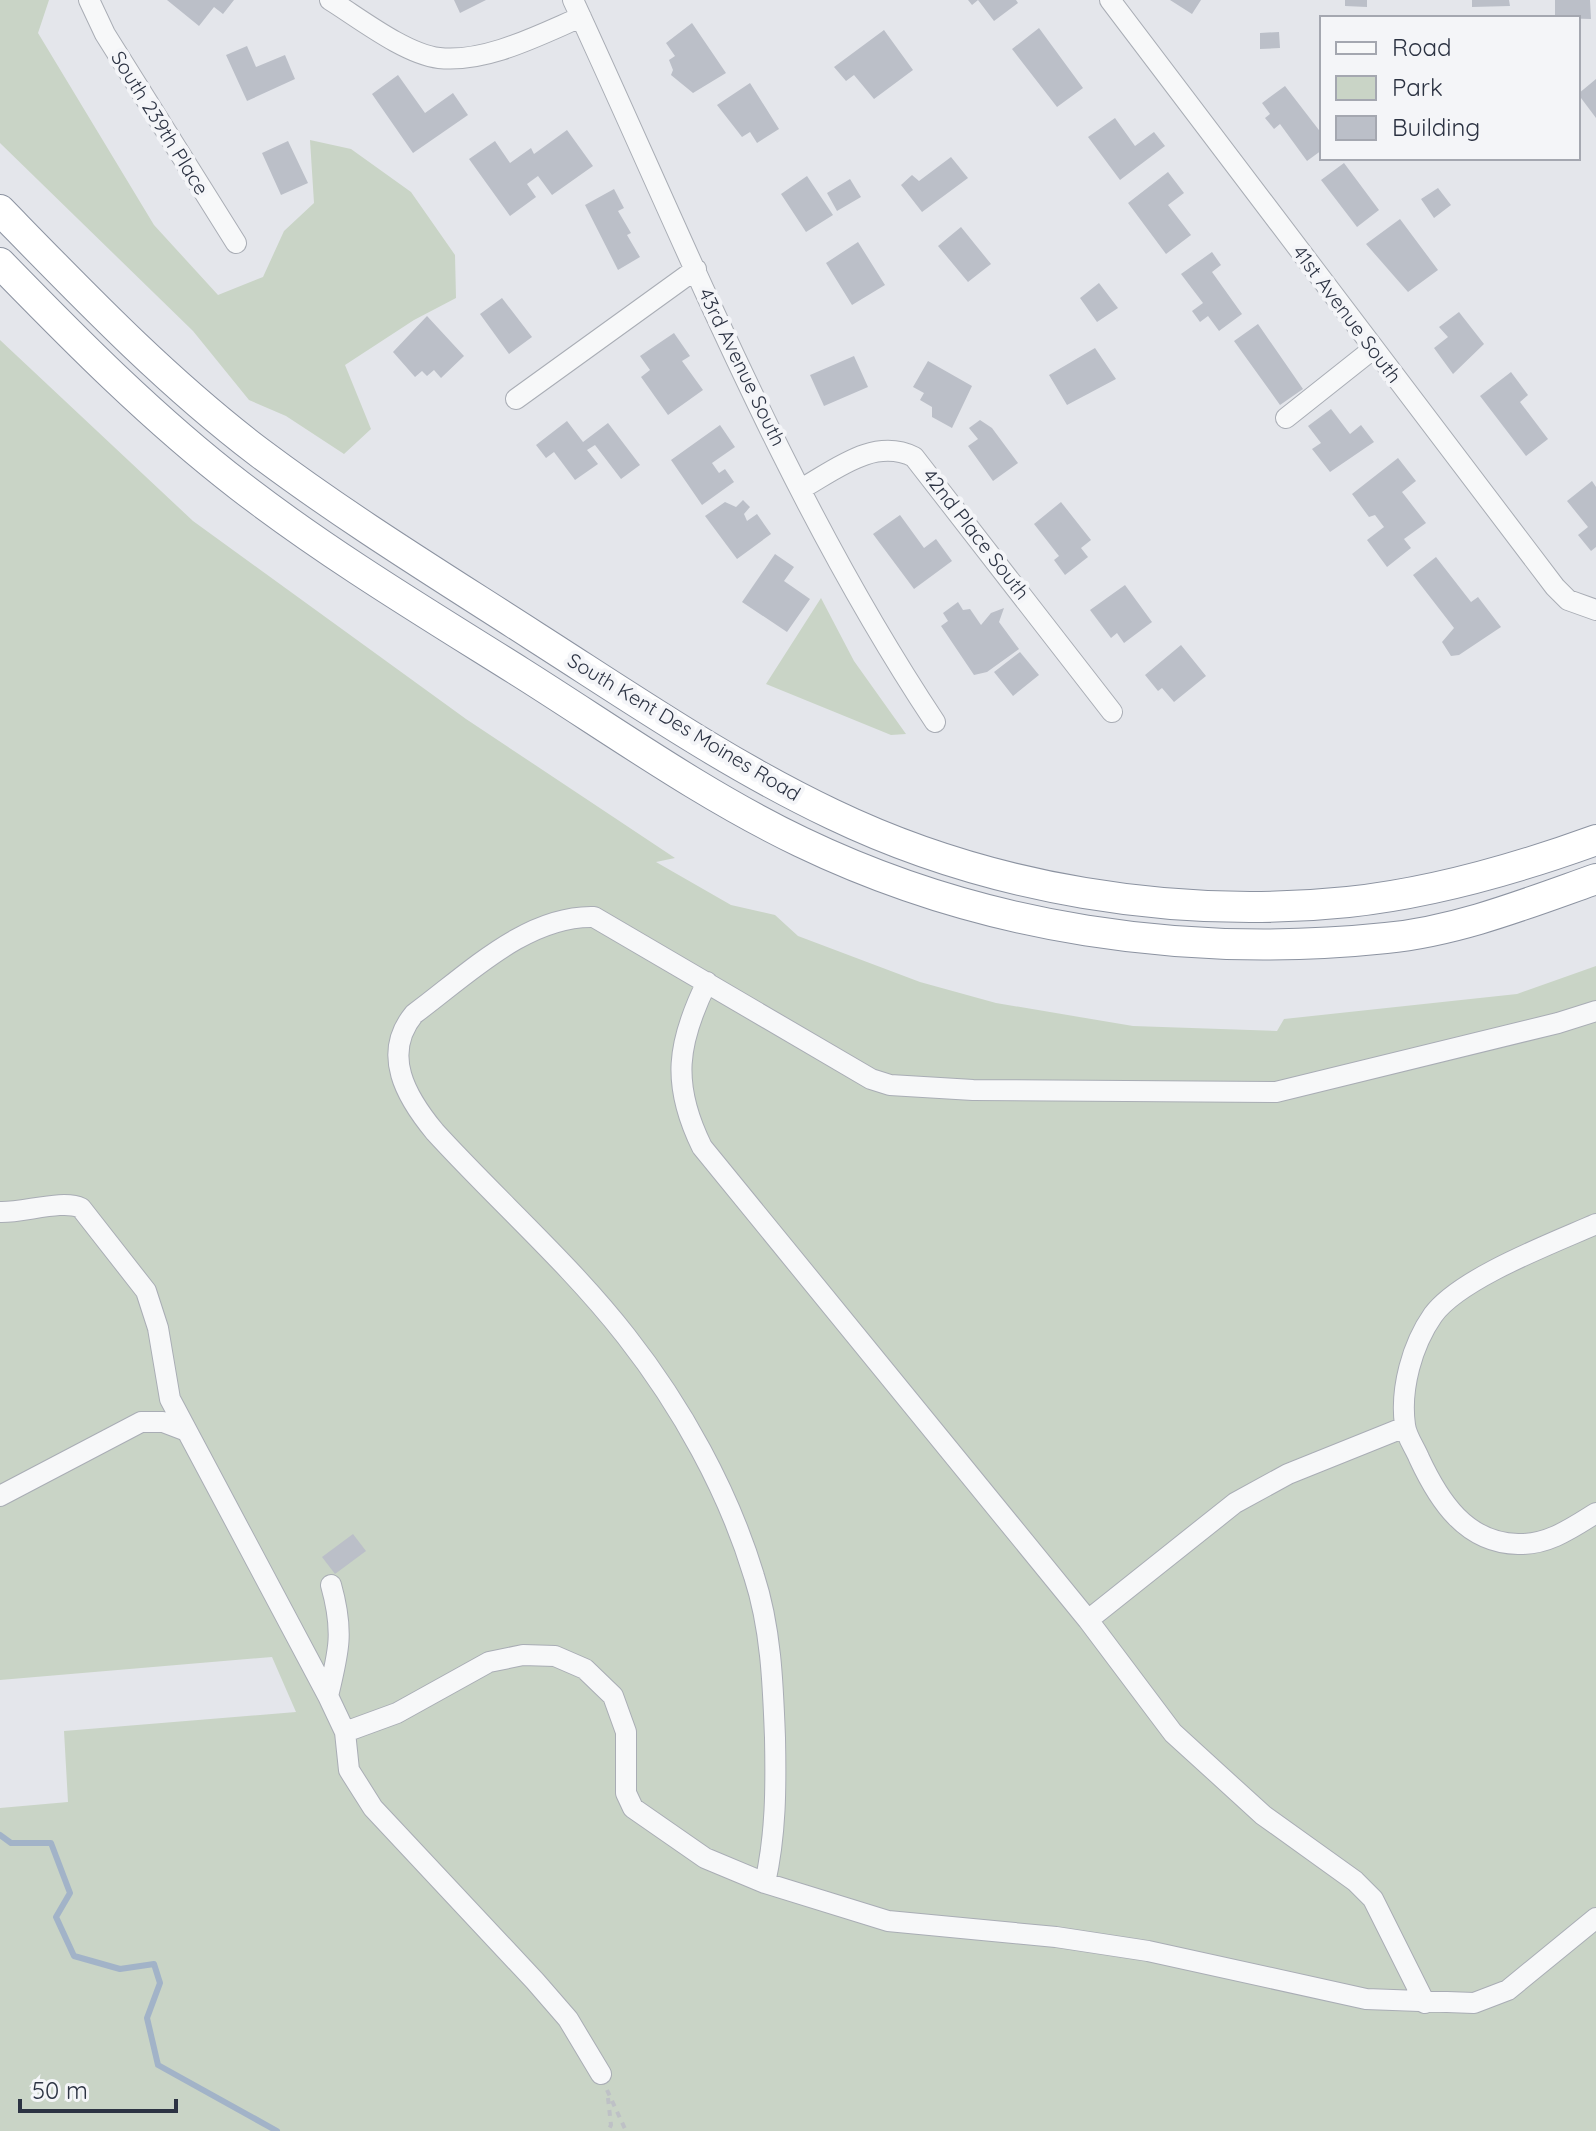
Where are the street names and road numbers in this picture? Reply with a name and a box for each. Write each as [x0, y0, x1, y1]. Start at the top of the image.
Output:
street label: South 239th Place [106, 46, 215, 199]
street label: 41st Avenue South [1287, 240, 1407, 388]
street label: 43rd Avenue South [693, 284, 792, 450]
street label: 42nd Place South [917, 463, 1035, 604]
street label: South Kent Des Moines Road [563, 647, 805, 806]

